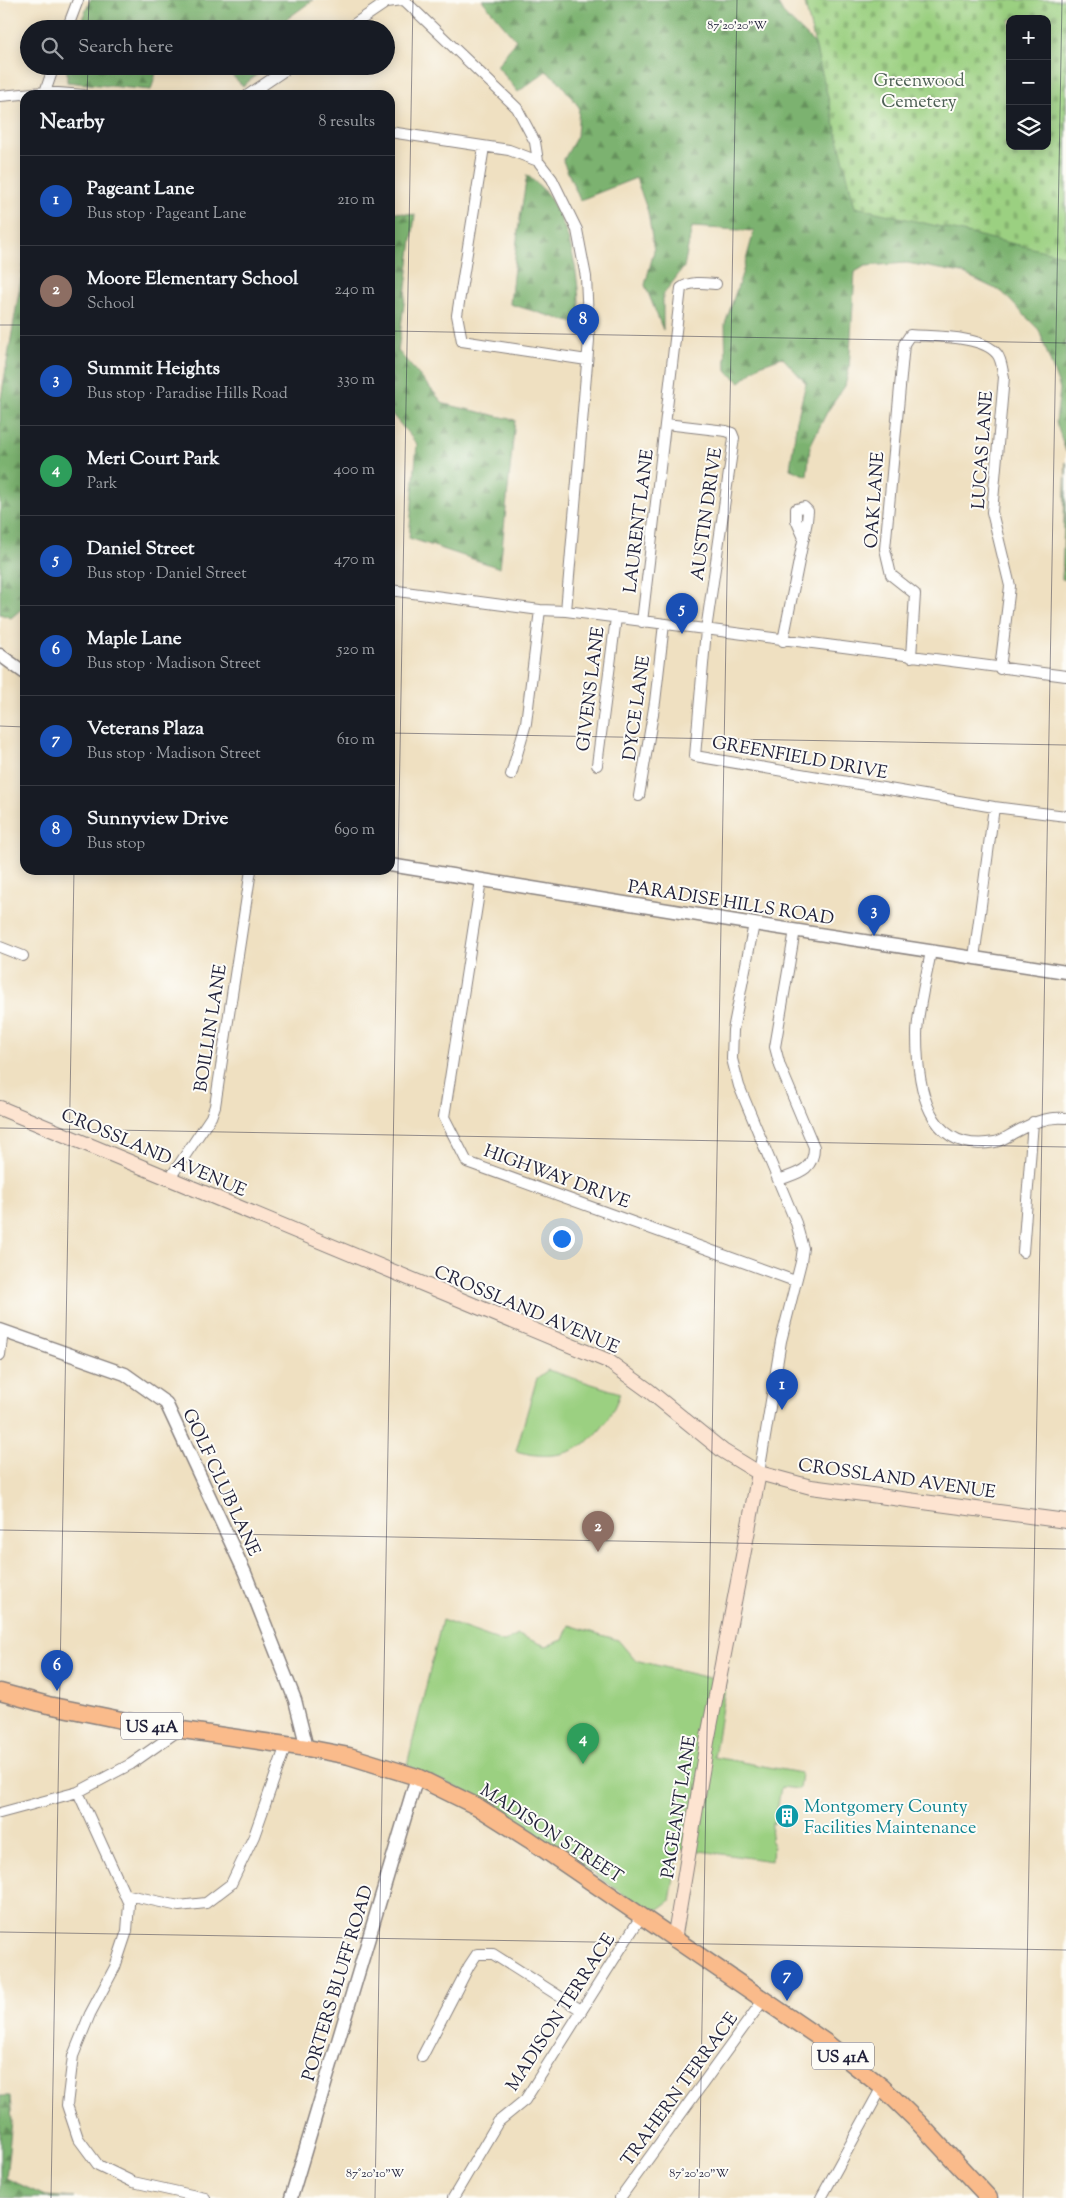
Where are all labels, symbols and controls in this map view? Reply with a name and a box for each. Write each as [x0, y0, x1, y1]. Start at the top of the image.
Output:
map controls [1006, 15, 1051, 150]
button: + [1006, 15, 1051, 60]
text: 87°20'20"W [707, 17, 768, 35]
search box [20, 20, 395, 75]
icon: search [38, 34, 66, 62]
text: Search here [78, 34, 173, 61]
button: − [1006, 60, 1051, 105]
park label: Greenwood Cemetery [873, 69, 965, 116]
button: layers [1006, 105, 1051, 150]
text: Nearby [40, 108, 105, 138]
text: 8 results [319, 111, 375, 134]
text: Pageant Lane [87, 176, 194, 203]
text: 1 [53, 189, 59, 212]
text: 210 m [337, 189, 375, 212]
text: Bus stop · Pageant Lane [87, 203, 247, 226]
text: Moore Elementary School [87, 266, 298, 293]
text: 2 [52, 279, 60, 302]
text: 240 m [334, 279, 375, 302]
text: School [87, 293, 135, 316]
pin: 8 [567, 304, 599, 345]
text: Summit Heights [87, 356, 220, 383]
text: 3 [53, 369, 59, 392]
text: 330 m [337, 369, 375, 392]
text: Bus stop · Paradise Hills Road [87, 383, 288, 406]
street label: LUCAS LANE [967, 390, 1001, 510]
text: Meri Court Park [87, 446, 220, 473]
street label: AUSTIN DRIVE [686, 446, 730, 583]
street label: LAURENT LANE [618, 448, 662, 595]
street label: OAK LANE [860, 451, 892, 549]
text: 4 [52, 459, 60, 482]
text: 400 m [334, 459, 375, 482]
text: Park [87, 473, 118, 496]
text: Daniel Street [87, 536, 195, 563]
text: 5 [53, 549, 59, 572]
text: 470 m [334, 549, 375, 572]
text: Bus stop · Daniel Street [87, 563, 247, 586]
pin: 5 [666, 593, 698, 634]
street label: GIVENS LANE [571, 625, 613, 753]
text: Maple Lane [87, 626, 182, 653]
text: 6 [52, 639, 60, 662]
text: 520 m [337, 639, 375, 662]
text: Bus stop · Madison Street [87, 653, 261, 676]
street label: DYCE LANE [618, 654, 658, 763]
text: Veterans Plaza [87, 716, 204, 743]
text: 7 [52, 729, 60, 752]
text: 610 m [337, 729, 375, 752]
street label: GREENFIELD DRIVE [710, 731, 890, 787]
text: Bus stop · Madison Street [87, 743, 261, 766]
text: Sunnyview Drive [87, 806, 228, 833]
text: 8 [52, 819, 60, 842]
text: 690 m [334, 819, 375, 842]
text: Bus stop [87, 833, 145, 856]
street label: PARADISE HILLS ROAD [626, 875, 836, 933]
pin: 3 [858, 895, 890, 936]
street label: BOILLIN LANE [189, 962, 235, 1094]
street label: CROSSLAND AVENUE [57, 1103, 250, 1205]
street label: HIGHWAY DRIVE [480, 1139, 633, 1216]
your location [549, 1226, 575, 1252]
street label: CROSSLAND AVENUE [430, 1260, 623, 1362]
pin: 1 [766, 1369, 798, 1410]
street label: GOLF CLUB LANE [175, 1405, 266, 1561]
street label: CROSSLAND AVENUE [796, 1453, 997, 1507]
pin: 2 [582, 1511, 614, 1552]
pin: 6 [41, 1650, 73, 1691]
road number: US 41A [121, 1712, 183, 1740]
pin: 4 [567, 1723, 599, 1764]
street label: PAGEANT LANE [656, 1734, 704, 1880]
street label: MADISON STREET [474, 1779, 628, 1891]
place label: Montgomery County Facilities Maintenance [804, 1795, 976, 1842]
building icon: Montgomery County Facilities Maintenance [774, 1803, 800, 1829]
street label: PORTERS BLUFF ROAD [297, 1883, 381, 2085]
street label: MADISON TERRACE [501, 1929, 623, 2097]
pin: 7 [771, 1960, 803, 2001]
street label: TRAHERN TERRACE [616, 2008, 746, 2173]
road number: US 41A [812, 2042, 874, 2070]
text: 87°20'10"W [346, 2165, 405, 2183]
text: 87°20'20"W [669, 2165, 730, 2183]

